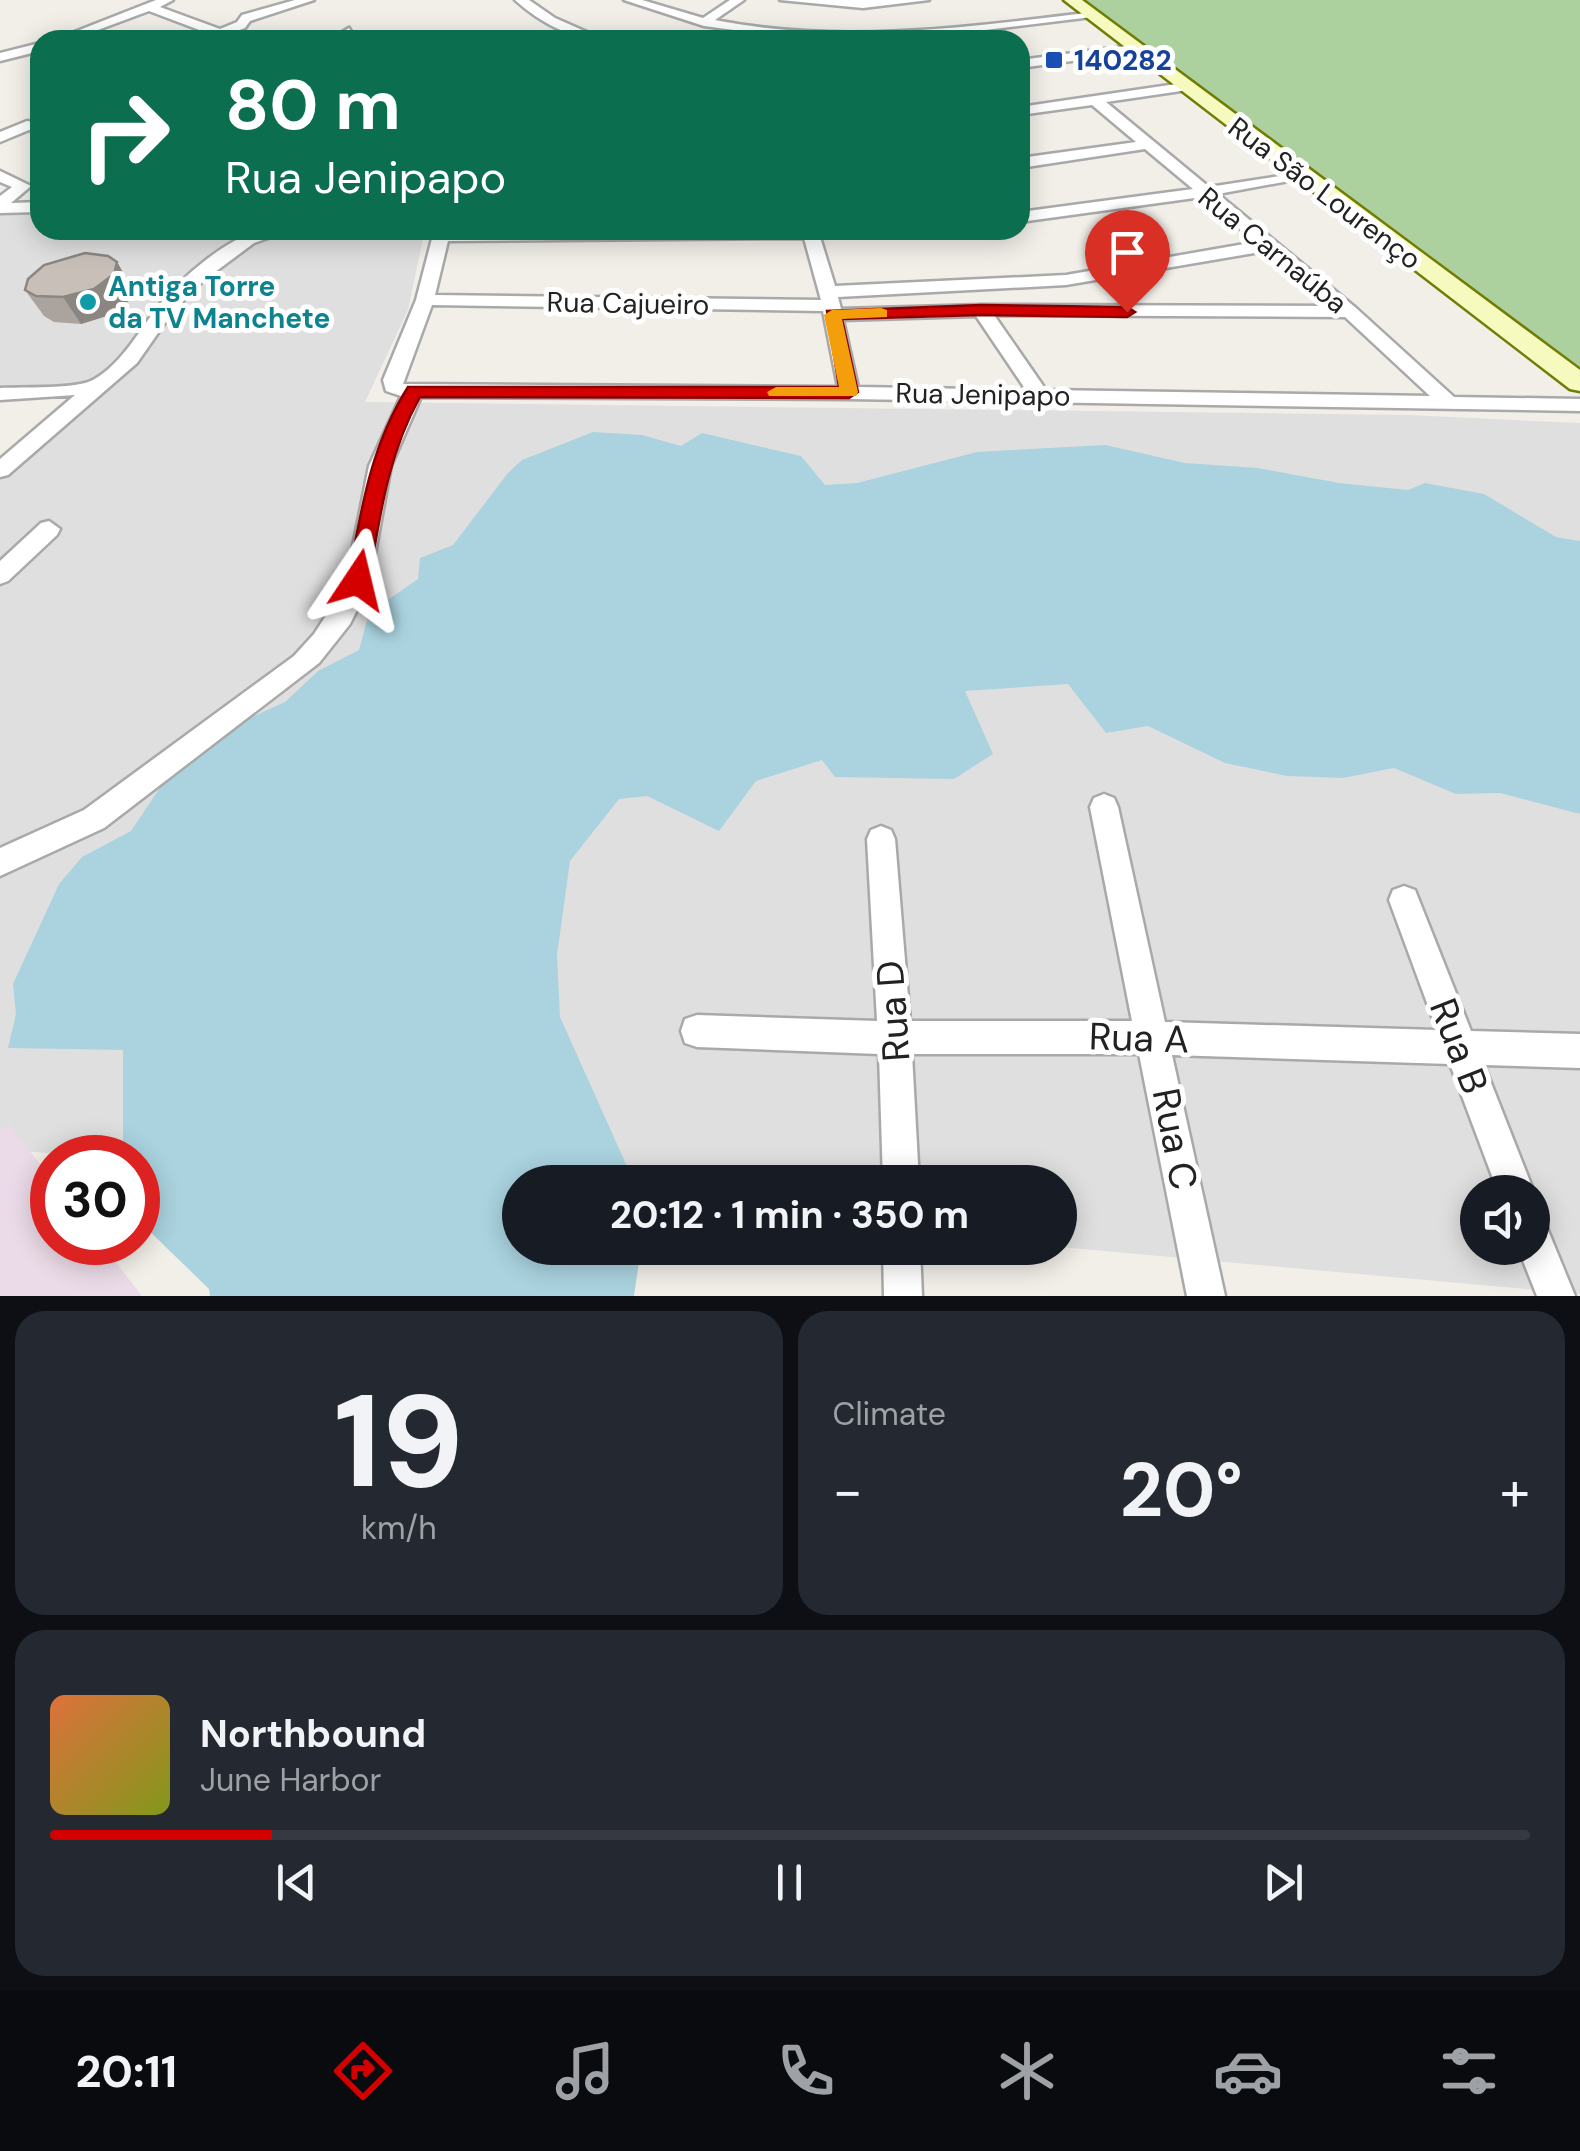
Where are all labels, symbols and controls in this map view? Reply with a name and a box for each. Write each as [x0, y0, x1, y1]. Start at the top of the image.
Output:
place label: 140282 [1074, 42, 1172, 79]
marker: 140282 [1043, 49, 1065, 71]
text: 80 m [225, 60, 401, 151]
icon: right [60, 70, 190, 200]
street label: Rua São Lourenço [1221, 109, 1429, 278]
text: Rua Jenipapo [225, 148, 506, 207]
street label: Rua Carnaúba [1191, 179, 1355, 322]
pin [1085, 210, 1170, 313]
icon: arrive [1100, 225, 1155, 280]
place label: Antiga Torre da TV Manchete [108, 268, 330, 337]
street label: Rua Cajueiro [546, 284, 710, 323]
marker: Antiga Torre da TV Manchete [77, 291, 99, 313]
street label: Rua Jenipapo [895, 374, 1071, 415]
position arrow [306, 528, 410, 632]
street label: Rua D [865, 959, 921, 1063]
street label: Rua B [1418, 991, 1500, 1101]
street label: Rua A [1088, 1011, 1190, 1065]
street label: Rua C [1141, 1084, 1209, 1194]
speed limit sign: 30 [30, 1135, 160, 1265]
map controls [1460, 1175, 1550, 1265]
button: sound [1460, 1175, 1550, 1265]
text: 20:12 · 1 min · 350 m [610, 1190, 969, 1240]
text: 19 [334, 1357, 464, 1526]
text: Climate [833, 1393, 946, 1435]
text: 20° [1120, 1442, 1243, 1539]
text: − [833, 1455, 863, 1527]
text: + [1500, 1455, 1530, 1527]
text: km/h [361, 1507, 437, 1549]
text: Northbound [200, 1709, 426, 1759]
text: June Harbor [200, 1759, 381, 1801]
icon: previous [269, 1855, 324, 1910]
icon: pause [762, 1855, 817, 1910]
icon: next [1256, 1855, 1311, 1910]
icon: directions [328, 2036, 398, 2106]
icon: music [550, 2036, 620, 2106]
icon: phone [771, 2036, 841, 2106]
icon: climate [992, 2036, 1062, 2106]
icon: car [1213, 2036, 1283, 2106]
icon: filters [1434, 2036, 1504, 2106]
text: 20:11 [76, 2042, 177, 2101]

